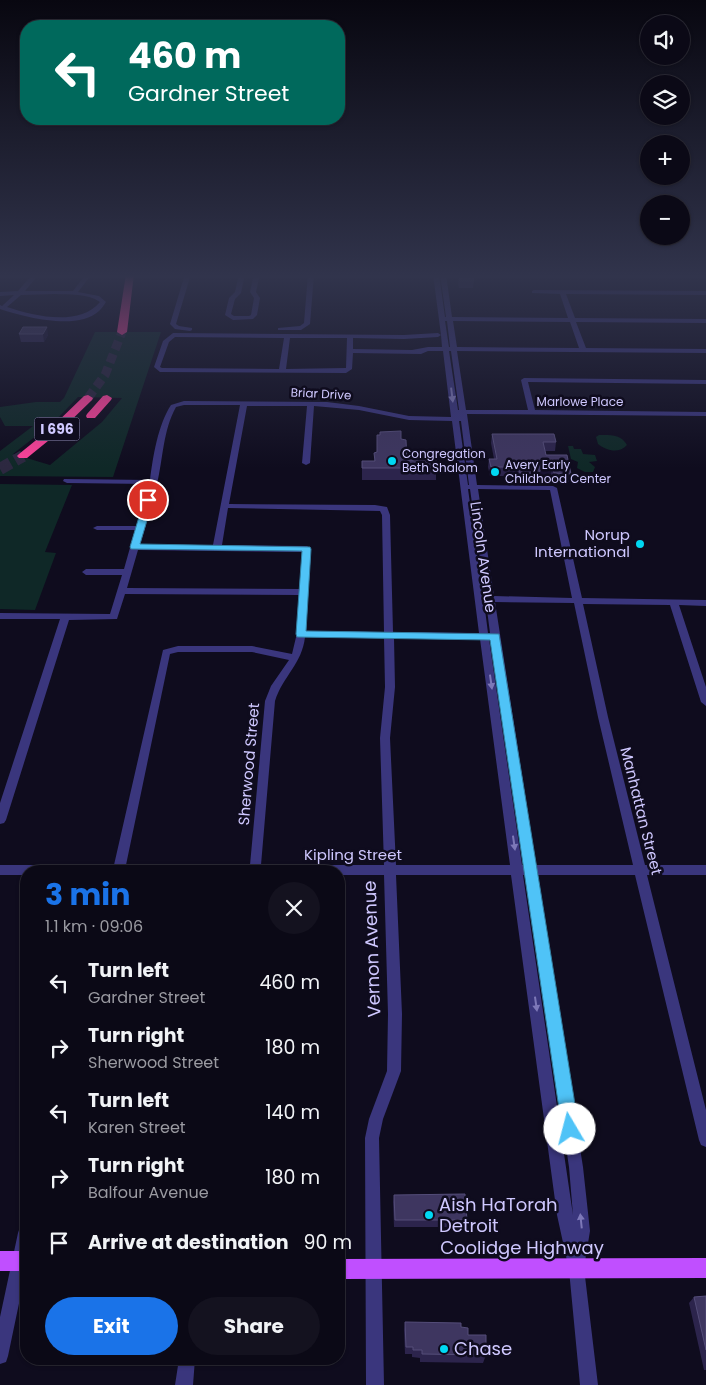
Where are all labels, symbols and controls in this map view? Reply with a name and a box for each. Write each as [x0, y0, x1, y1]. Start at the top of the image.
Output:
map controls [640, 15, 690, 245]
button: sound [640, 15, 690, 65]
text: 460 m [128, 31, 241, 80]
icon: left [45, 40, 110, 105]
button: layers [640, 75, 690, 125]
text: Gardner Street [128, 78, 289, 109]
button: + [640, 135, 690, 185]
button: − [640, 195, 690, 245]
street label: Briar Drive [290, 383, 352, 404]
one-way arrow [449, 388, 457, 404]
street label: Marlowe Place [537, 393, 623, 410]
road number: I 696 [34, 418, 80, 440]
place label: Congregation Beth Shalom [402, 445, 486, 476]
marker: Congregation Beth Shalom [386, 455, 398, 467]
place label: Avery Early Childhood Center [505, 456, 612, 487]
marker: Avery Early Childhood Center [489, 466, 501, 478]
pin [127, 479, 169, 521]
icon: arrive [134, 486, 162, 514]
street label: Lincoln Avenue [465, 500, 502, 614]
place label: Norup International [534, 524, 630, 562]
marker: Norup International [634, 538, 646, 550]
one-way arrow [487, 674, 495, 690]
street label: Sherwood Street [233, 702, 264, 826]
street label: Manhattan Street [615, 745, 668, 877]
one-way arrow [510, 835, 518, 851]
street label: Kipling Street [304, 844, 402, 865]
text: 3 min [45, 873, 130, 916]
street label: Vernon Avenue [357, 880, 386, 1018]
button: close [268, 882, 320, 934]
text: 1.1 km · 09:06 [45, 915, 143, 938]
text: Turn left [88, 957, 169, 984]
icon: left [45, 969, 73, 997]
text: 460 m [259, 969, 320, 996]
text: Gardner Street [88, 986, 205, 1009]
one-way arrow [532, 996, 540, 1012]
text: Turn right [88, 1022, 184, 1049]
icon: right [45, 1034, 73, 1062]
text: 180 m [265, 1034, 320, 1061]
text: Sherwood Street [88, 1051, 219, 1074]
text: Turn left [88, 1087, 169, 1114]
icon: left [45, 1099, 73, 1127]
text: 140 m [265, 1099, 320, 1126]
position arrow [543, 1102, 595, 1154]
text: Karen Street [88, 1116, 186, 1139]
text: Turn right [88, 1152, 184, 1179]
icon: right [45, 1164, 73, 1192]
text: 180 m [265, 1164, 320, 1191]
text: Balfour Avenue [88, 1181, 209, 1204]
place label: Aish HaTorah Detroit [439, 1192, 558, 1238]
marker: Aish HaTorah Detroit [423, 1209, 435, 1221]
one-way arrow [577, 1213, 585, 1229]
icon: arrive [45, 1229, 73, 1257]
text: Arrive at destination [88, 1229, 289, 1256]
text: 90 m [304, 1229, 352, 1256]
street label: Coolidge Highway [440, 1235, 604, 1260]
button: Exit [45, 1297, 178, 1355]
button: Share [188, 1297, 320, 1355]
place label: Chase [454, 1336, 512, 1361]
marker: Chase [438, 1343, 450, 1355]

